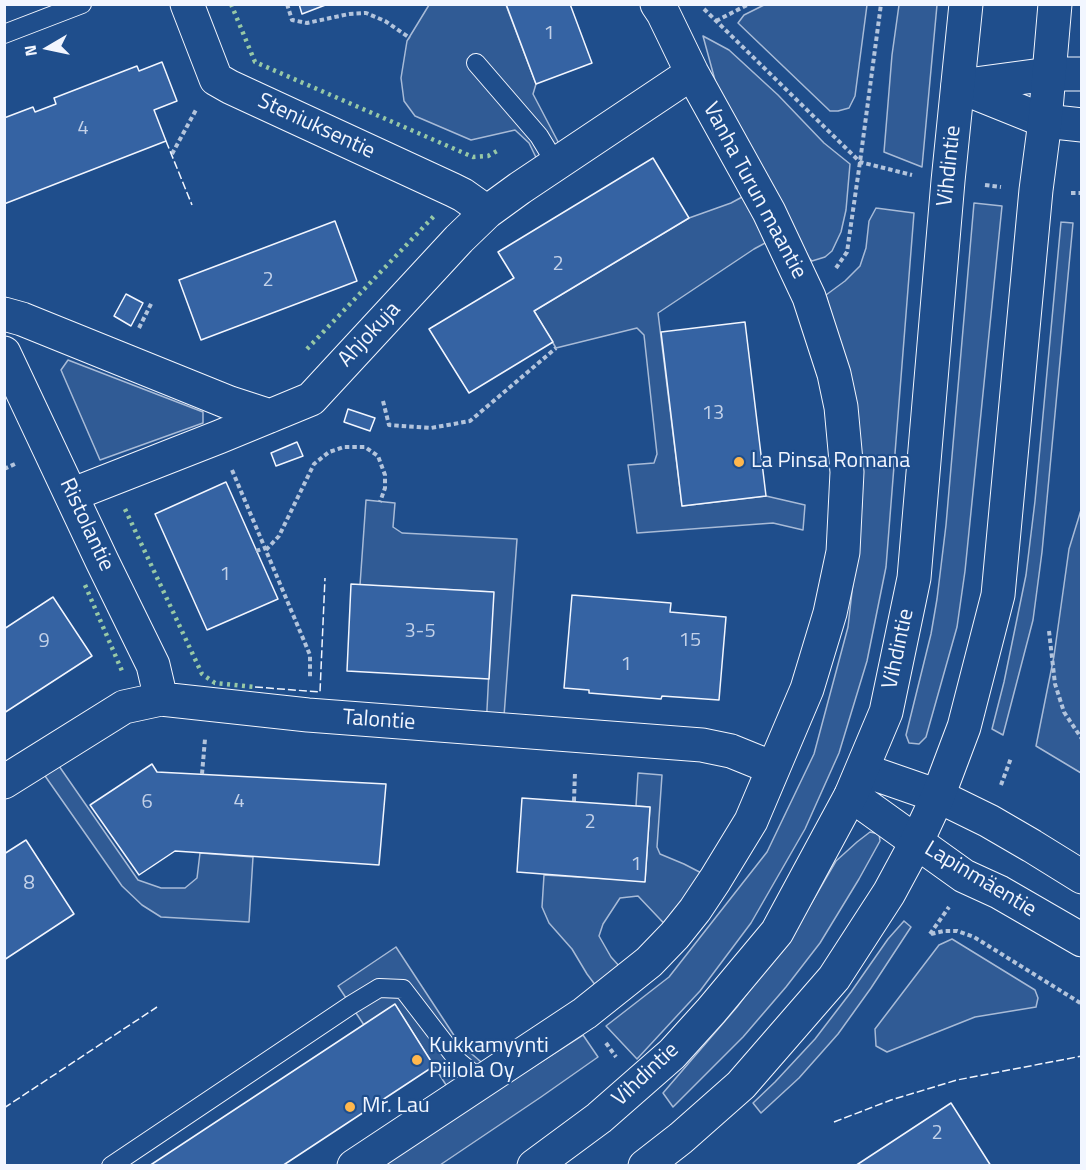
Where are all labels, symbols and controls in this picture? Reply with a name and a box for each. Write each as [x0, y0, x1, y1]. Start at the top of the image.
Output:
north arrow [18, 18, 78, 78]
house number: 1 [543, 22, 555, 46]
text: N [18, 43, 43, 58]
street label: Steniuksentie [253, 88, 379, 166]
street label: Vanha Turun maantie [696, 98, 812, 284]
house number: 4 [77, 117, 89, 141]
street label: Vihdintie [933, 124, 967, 208]
house number: 2 [552, 253, 564, 277]
house number: 2 [262, 269, 274, 293]
street label: Ahjokuja [333, 297, 407, 373]
house number: 13 [702, 402, 724, 426]
place label: La Pinsa Romana [751, 449, 910, 475]
marker: La Pinsa Romana [732, 455, 746, 469]
street label: Ristolantie [53, 474, 119, 576]
house number: 1 [219, 563, 231, 587]
street label: Vihdintie [878, 606, 920, 692]
house number: 3-5 [404, 620, 436, 644]
house number: 15 [679, 629, 701, 653]
house number: 9 [38, 630, 50, 654]
house number: 1 [620, 653, 632, 677]
street label: Talontie [342, 705, 416, 737]
house number: 4 [233, 790, 245, 814]
house number: 6 [141, 791, 153, 815]
house number: 2 [584, 811, 596, 835]
street label: Lapinmäentie [919, 836, 1041, 924]
house number: 1 [630, 853, 642, 877]
house number: 8 [23, 872, 35, 896]
place label: Kukkamyynti Piilola Oy [429, 1034, 549, 1086]
street label: Vihdintie [607, 1038, 685, 1112]
marker: Kukkamyynti Piilola Oy [410, 1053, 424, 1067]
place label: Mr. Lau [362, 1094, 430, 1120]
marker: Mr. Lau [343, 1100, 357, 1114]
house number: 2 [931, 1122, 943, 1146]

